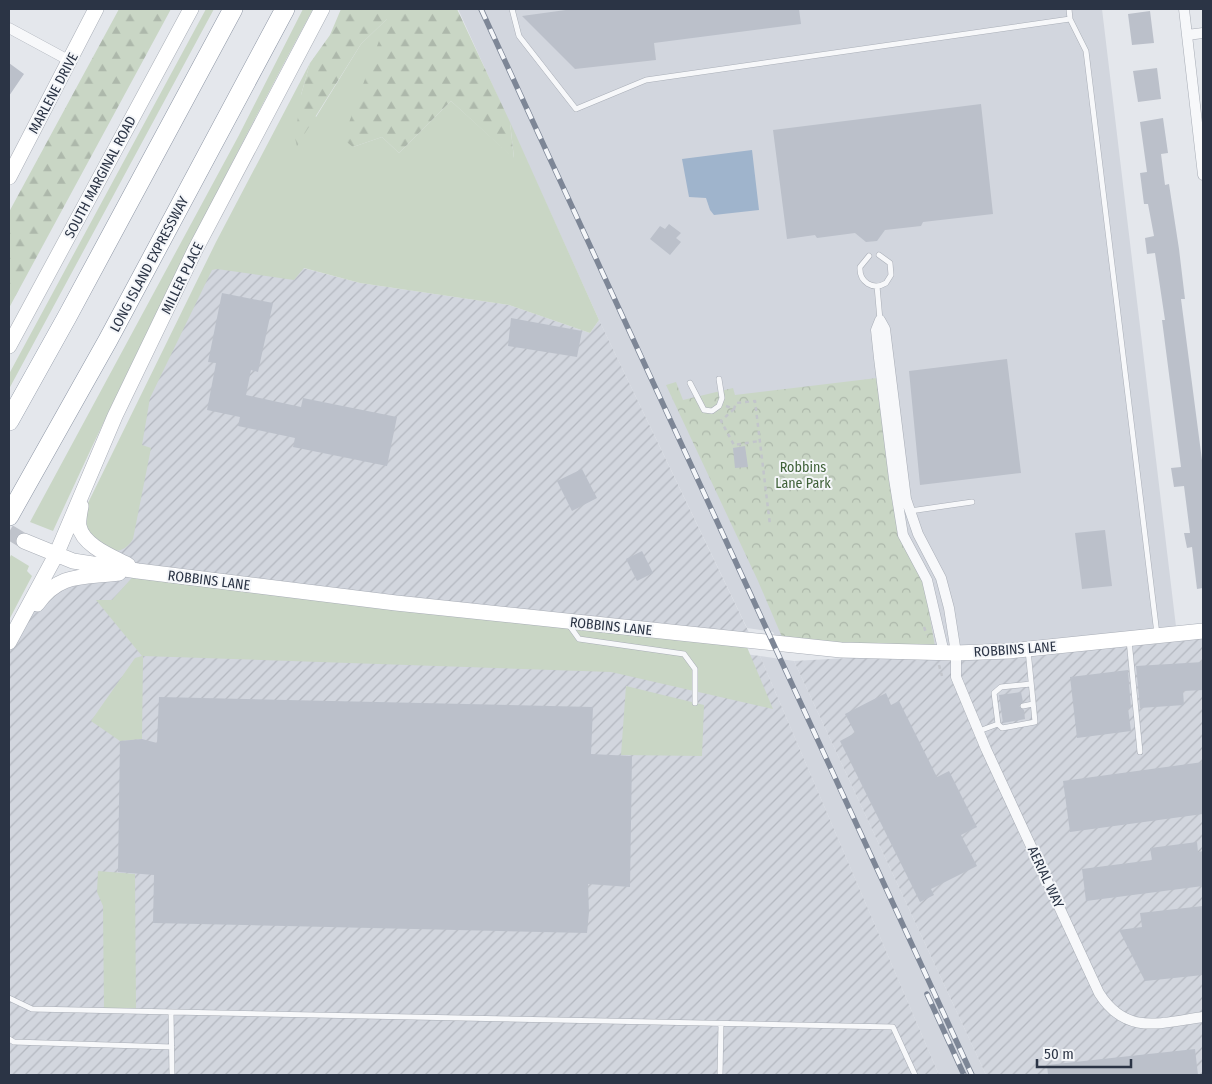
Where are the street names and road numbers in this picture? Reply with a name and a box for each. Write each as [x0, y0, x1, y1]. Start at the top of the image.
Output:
street label: MARLENE DRIVE [25, 49, 82, 137]
street label: SOUTH MARGINAL ROAD [61, 113, 140, 241]
street label: LONG ISLAND EXPRESSWAY [107, 194, 192, 335]
street label: MILLER PLACE [158, 239, 207, 317]
street label: ROBBINS LANE [167, 567, 251, 594]
street label: ROBBINS LANE [569, 614, 653, 639]
street label: ROBBINS LANE [973, 638, 1057, 661]
street label: AERIAL WAY [1024, 844, 1067, 911]

